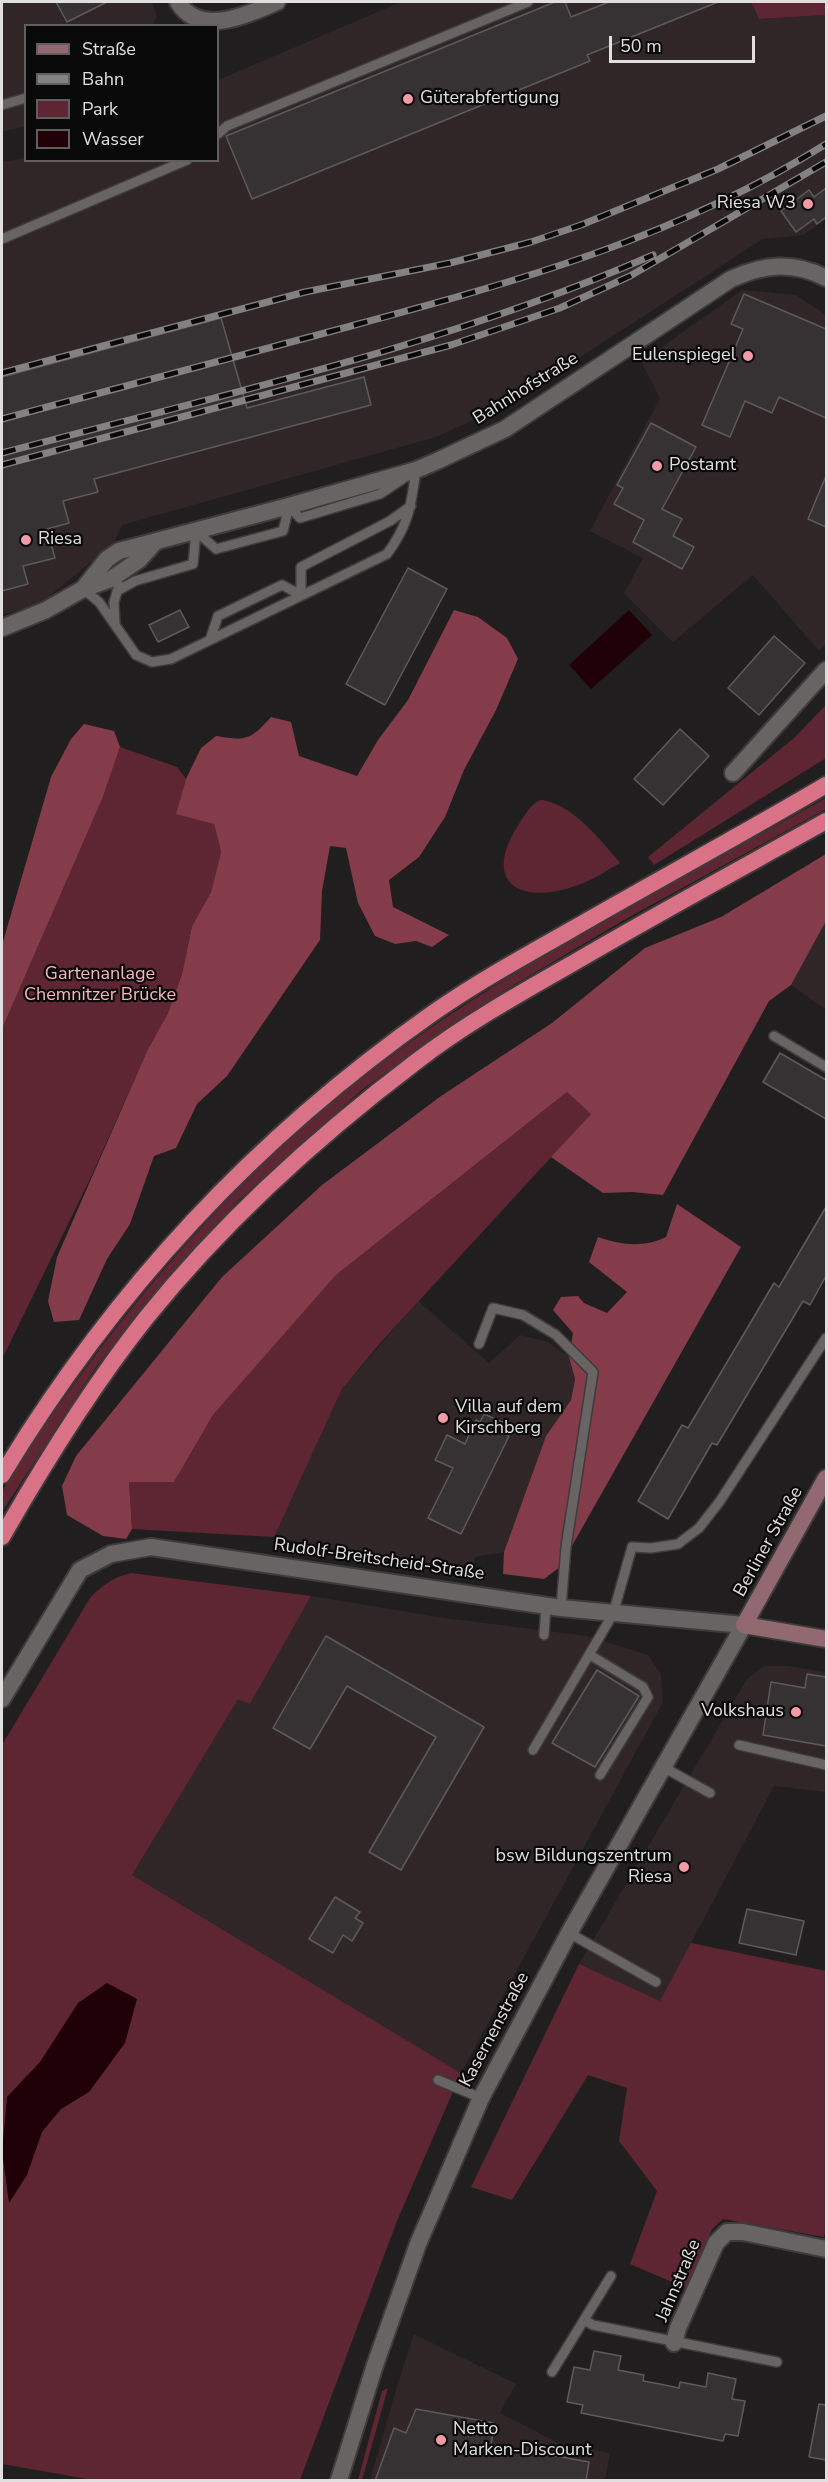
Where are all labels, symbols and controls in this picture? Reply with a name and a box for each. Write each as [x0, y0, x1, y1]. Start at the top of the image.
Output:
legend [24, 24, 219, 162]
scale bar [612, 24, 758, 62]
text: 50 m [620, 34, 662, 58]
text: Straße [82, 37, 136, 61]
text: Bahn [82, 67, 124, 91]
place label: Güterabfertigung [420, 88, 559, 110]
marker: Güterabfertigung [401, 92, 415, 106]
text: Park [82, 97, 118, 121]
text: Wasser [82, 127, 144, 151]
place label: Riesa W3 [717, 193, 796, 215]
marker: Riesa W3 [801, 197, 815, 211]
place label: Eulenspiegel [632, 345, 736, 367]
street label: Bahnhofstraße [470, 348, 582, 430]
marker: Eulenspiegel [741, 349, 755, 363]
place label: Postamt [669, 455, 736, 477]
marker: Postamt [650, 459, 664, 473]
place label: Riesa [38, 529, 82, 551]
marker: Riesa [19, 533, 33, 547]
park label: Gartenanlage Chemnitzer Brücke [24, 964, 176, 1006]
place label: Villa auf dem Kirschberg [455, 1397, 562, 1440]
marker: Villa auf dem Kirschberg [436, 1411, 450, 1425]
street label: Berliner Straße [730, 1483, 808, 1601]
street label: Rudolf-Breitscheid-Straße [272, 1535, 486, 1585]
place label: Volkshaus [701, 1701, 784, 1723]
marker: Volkshaus [789, 1705, 803, 1719]
place label: bsw Bildungszentrum Riesa [496, 1846, 672, 1888]
marker: bsw Bildungszentrum Riesa [677, 1860, 691, 1874]
street label: Kasernenstraße [456, 1969, 534, 2091]
street label: Jahnstraße [652, 2237, 706, 2325]
place label: Netto Marken-Discount [453, 2419, 592, 2462]
marker: Netto Marken-Discount [434, 2433, 448, 2447]

